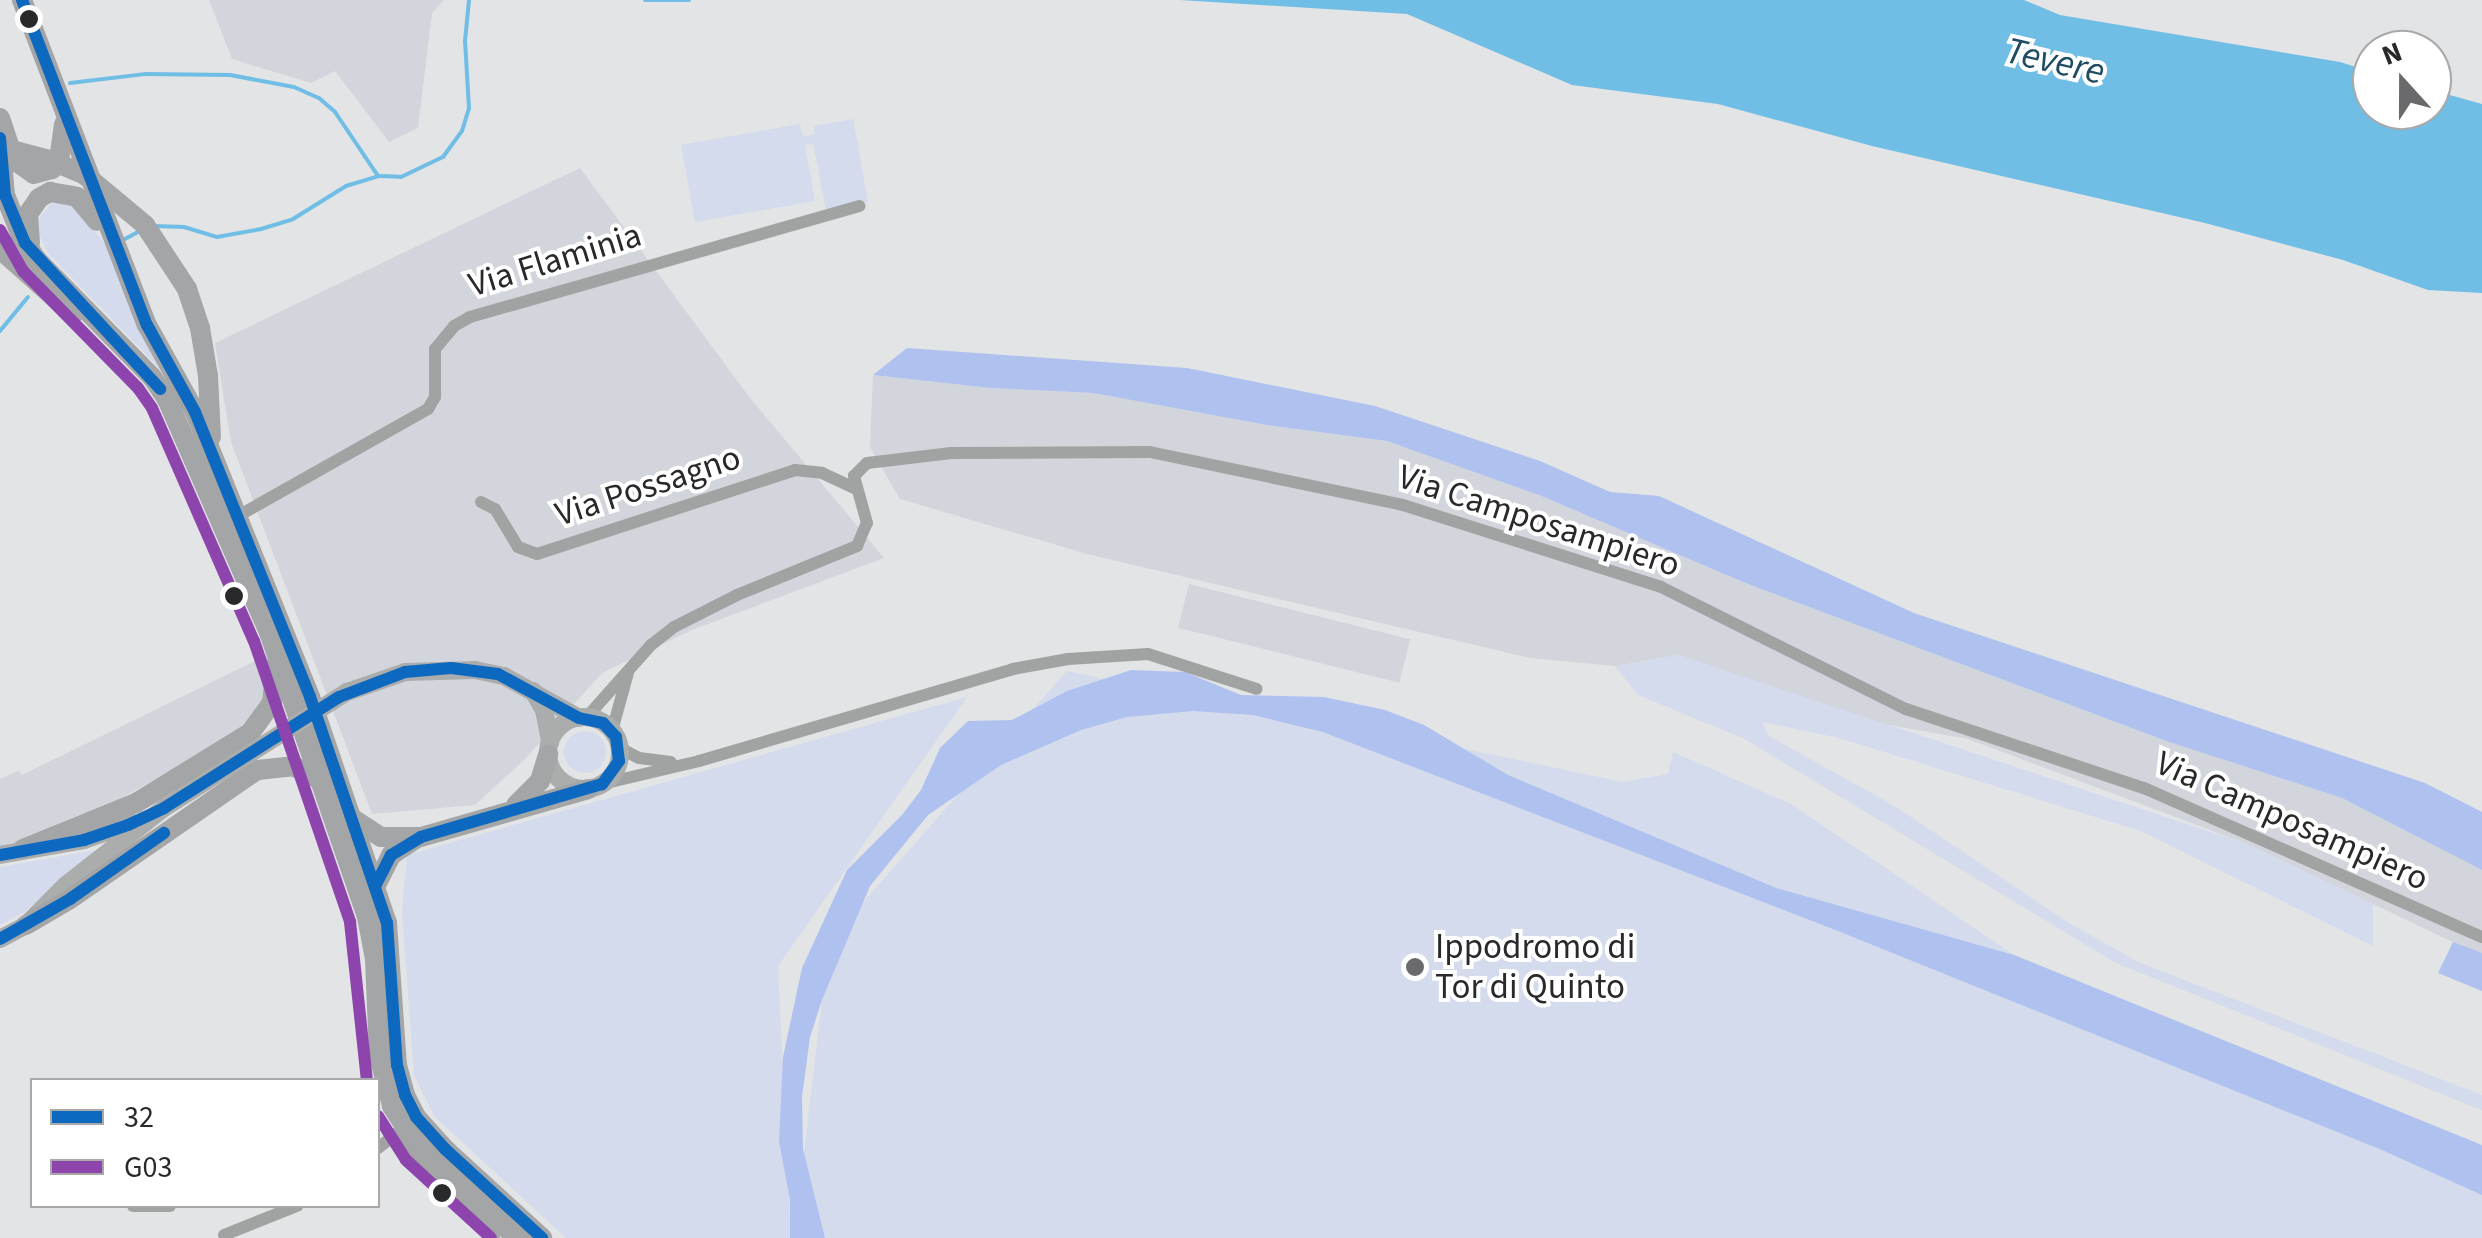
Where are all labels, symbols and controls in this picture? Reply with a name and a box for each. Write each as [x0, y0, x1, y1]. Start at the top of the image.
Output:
unlabelled marker [19, 9, 39, 29]
water label: Tevere [2001, 29, 2109, 95]
north arrow [2352, 30, 2452, 130]
text: N [2376, 32, 2408, 76]
street label: Via Flaminia [464, 214, 646, 306]
street label: Via Possagno [550, 436, 746, 536]
street label: Via Camposampiero [1393, 456, 1685, 586]
unlabelled marker [224, 586, 244, 606]
street label: Via Camposampiero [2149, 742, 2435, 900]
place label: Ippodromo di Tor di Quinto [1435, 926, 1635, 1008]
marker: Ippodromo di Tor di Quinto [1404, 956, 1426, 978]
legend [30, 1078, 380, 1208]
text: 32 [124, 1096, 154, 1139]
text: G03 [124, 1146, 172, 1189]
unlabelled marker [432, 1183, 452, 1203]

